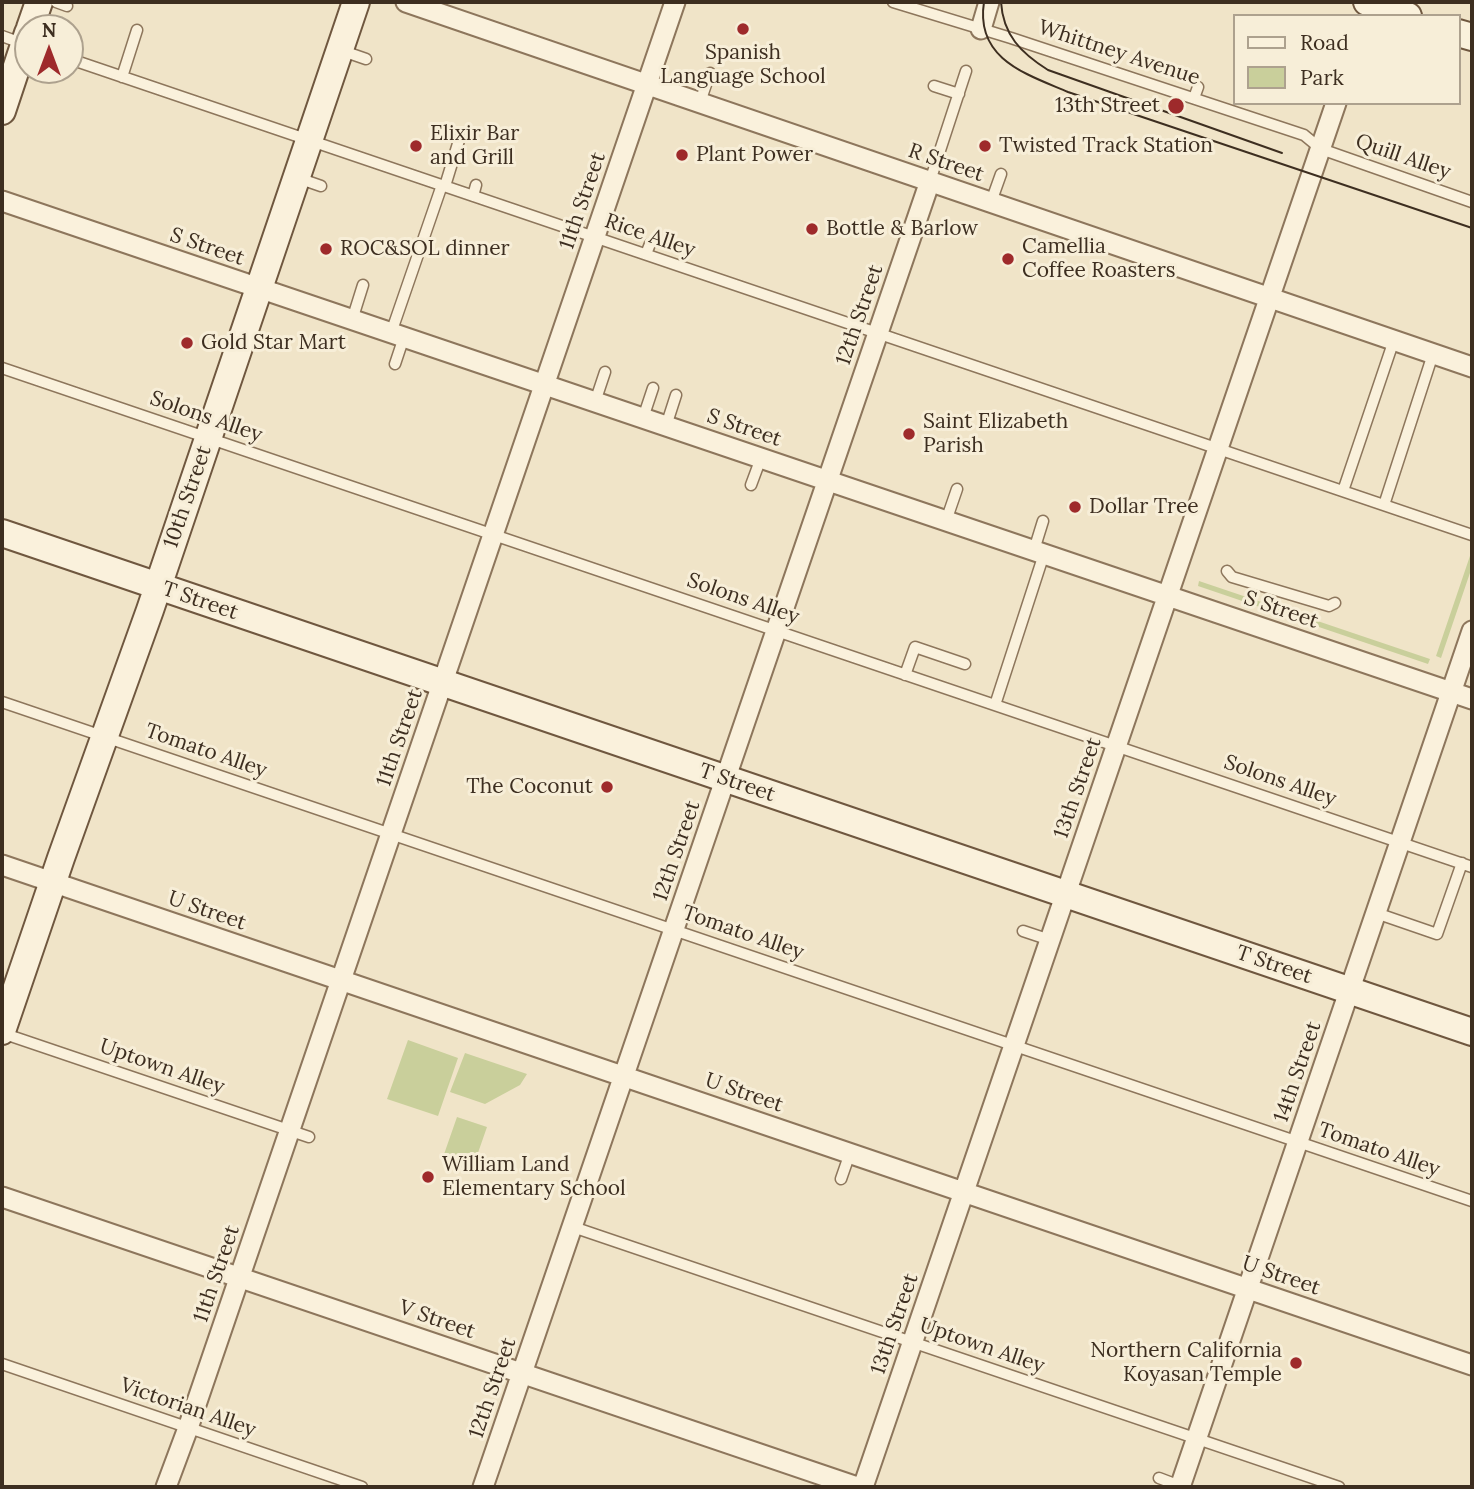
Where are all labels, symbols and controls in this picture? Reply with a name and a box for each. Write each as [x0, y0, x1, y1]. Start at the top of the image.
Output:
north arrow [14, 14, 84, 84]
legend [1232, 14, 1460, 105]
street label: Whittney Avenue [1035, 15, 1203, 91]
text: N [42, 18, 56, 42]
marker: Spanish Language School [735, 21, 751, 37]
text: Road [1300, 29, 1349, 56]
place label: Spanish Language School [660, 40, 826, 90]
text: Park [1300, 64, 1344, 91]
place label: 13th Street [1055, 93, 1160, 119]
marker: 13th Street [1166, 96, 1186, 116]
place label: Elixir Bar and Grill [430, 121, 519, 171]
street label: Quill Alley [1352, 129, 1454, 185]
place label: Twisted Track Station [999, 133, 1213, 159]
marker: Elixir Bar and Grill [408, 138, 424, 154]
street label: R Street [905, 138, 987, 188]
marker: Twisted Track Station [977, 138, 993, 154]
place label: Plant Power [696, 142, 813, 168]
marker: Plant Power [674, 147, 690, 163]
street label: 11th Street [555, 149, 611, 253]
street label: Rice Alley [601, 209, 699, 263]
place label: Bottle & Barlow [826, 216, 978, 242]
marker: Bottle & Barlow [804, 221, 820, 237]
street label: S Street [167, 223, 247, 271]
place label: Camellia Coffee Roasters [1022, 234, 1176, 284]
place label: ROC&SOL dinner [340, 236, 510, 262]
marker: ROC&SOL dinner [318, 241, 334, 257]
marker: Camellia Coffee Roasters [1000, 251, 1016, 267]
street label: 12th Street [831, 261, 889, 369]
place label: Gold Star Mart [201, 330, 346, 356]
marker: Gold Star Mart [179, 335, 195, 351]
street label: Solons Alley [147, 386, 265, 448]
street label: S Street [704, 404, 784, 452]
place label: Saint Elizabeth Parish [923, 409, 1068, 459]
marker: Saint Elizabeth Parish [901, 426, 917, 442]
street label: 10th Street [159, 443, 217, 551]
place label: Dollar Tree [1089, 494, 1199, 520]
marker: Dollar Tree [1067, 499, 1083, 515]
street label: Solons Alley [684, 568, 802, 630]
street label: T Street [159, 576, 241, 626]
street label: S Street [1241, 586, 1321, 634]
street label: 11th Street [372, 686, 428, 790]
street label: Tomato Alley [142, 718, 270, 784]
street label: 13th Street [1049, 734, 1107, 842]
street label: Solons Alley [1221, 750, 1339, 812]
street label: T Street [696, 758, 778, 808]
place label: The Coconut [466, 774, 593, 800]
marker: The Coconut [599, 779, 615, 795]
street label: 12th Street [648, 797, 706, 905]
street label: U Street [165, 886, 249, 936]
street label: Tomato Alley [679, 900, 807, 966]
street label: T Street [1233, 940, 1315, 990]
street label: 14th Street [1269, 1018, 1327, 1126]
street label: Uptown Alley [96, 1034, 228, 1100]
street label: U Street [702, 1068, 786, 1118]
street label: Tomato Alley [1315, 1117, 1443, 1183]
place label: William Land Elementary School [442, 1152, 626, 1202]
marker: William Land Elementary School [420, 1169, 436, 1185]
street label: 11th Street [189, 1222, 245, 1326]
street label: U Street [1239, 1251, 1323, 1301]
street label: 13th Street [866, 1270, 924, 1378]
street label: V Street [396, 1295, 478, 1345]
street label: Uptown Alley [916, 1313, 1048, 1379]
street label: 12th Street [464, 1334, 522, 1442]
place label: Northern California Koyasan Temple [1090, 1338, 1282, 1388]
marker: Northern California Koyasan Temple [1288, 1355, 1304, 1371]
street label: Victorian Alley [117, 1373, 259, 1443]

